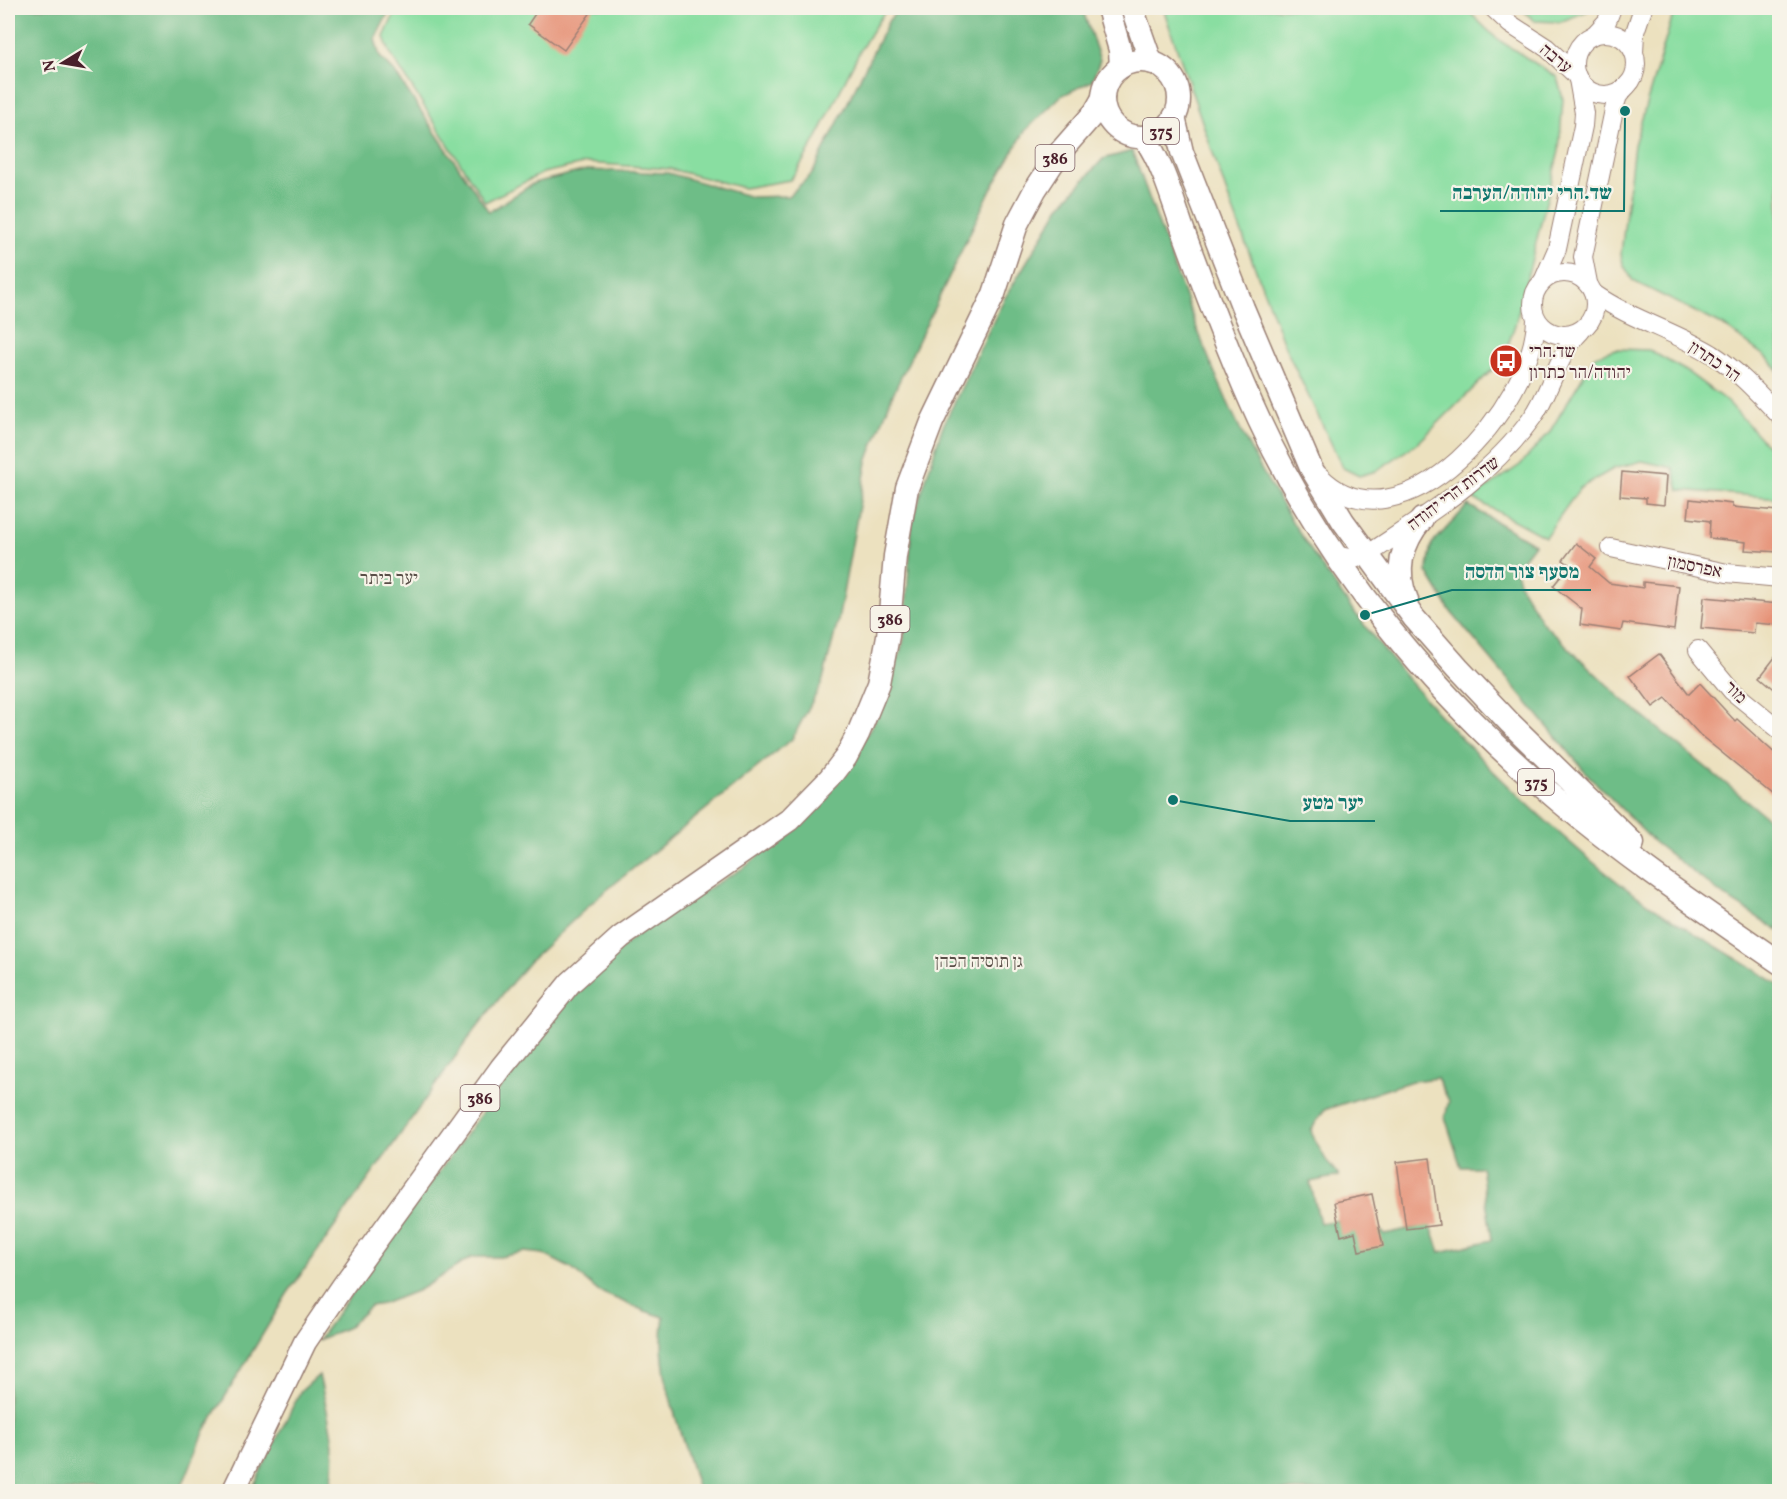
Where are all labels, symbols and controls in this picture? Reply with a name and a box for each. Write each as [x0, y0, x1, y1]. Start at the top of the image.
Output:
north arrow [33, 33, 93, 93]
street label: ערבה [1533, 38, 1577, 80]
text: N [38, 57, 62, 73]
road number: 375 [1143, 118, 1179, 144]
road number: 386 [1036, 145, 1074, 171]
callout: שד.הרי יהודה/הערבה [1440, 173, 1624, 211]
text: שד.הרי יהודה/הערבה [1452, 180, 1612, 208]
street label: הר כתרון [1683, 336, 1745, 389]
place label: שד.הרי יהודה/הר כתרון [1529, 340, 1631, 386]
bus stop icon: שד.הרי יהודה/הר כתרון [1488, 343, 1524, 379]
street label: שדרות הרי יהודה [1402, 451, 1505, 537]
street label: אפרסמון [1665, 550, 1724, 585]
callout: מסעף צור הדסה [1452, 552, 1591, 590]
text: מסעף צור הדסה [1465, 559, 1579, 587]
park label: יער ביתר [360, 567, 418, 592]
road number: 386 [870, 606, 910, 632]
street label: מור [1718, 676, 1752, 710]
road number: 375 [1518, 769, 1554, 795]
callout: יער מטע [1290, 783, 1375, 821]
text: יער מטע [1303, 790, 1363, 818]
park label: גן תוסיה הכהן [935, 950, 1023, 975]
road number: 386 [460, 1085, 500, 1111]

